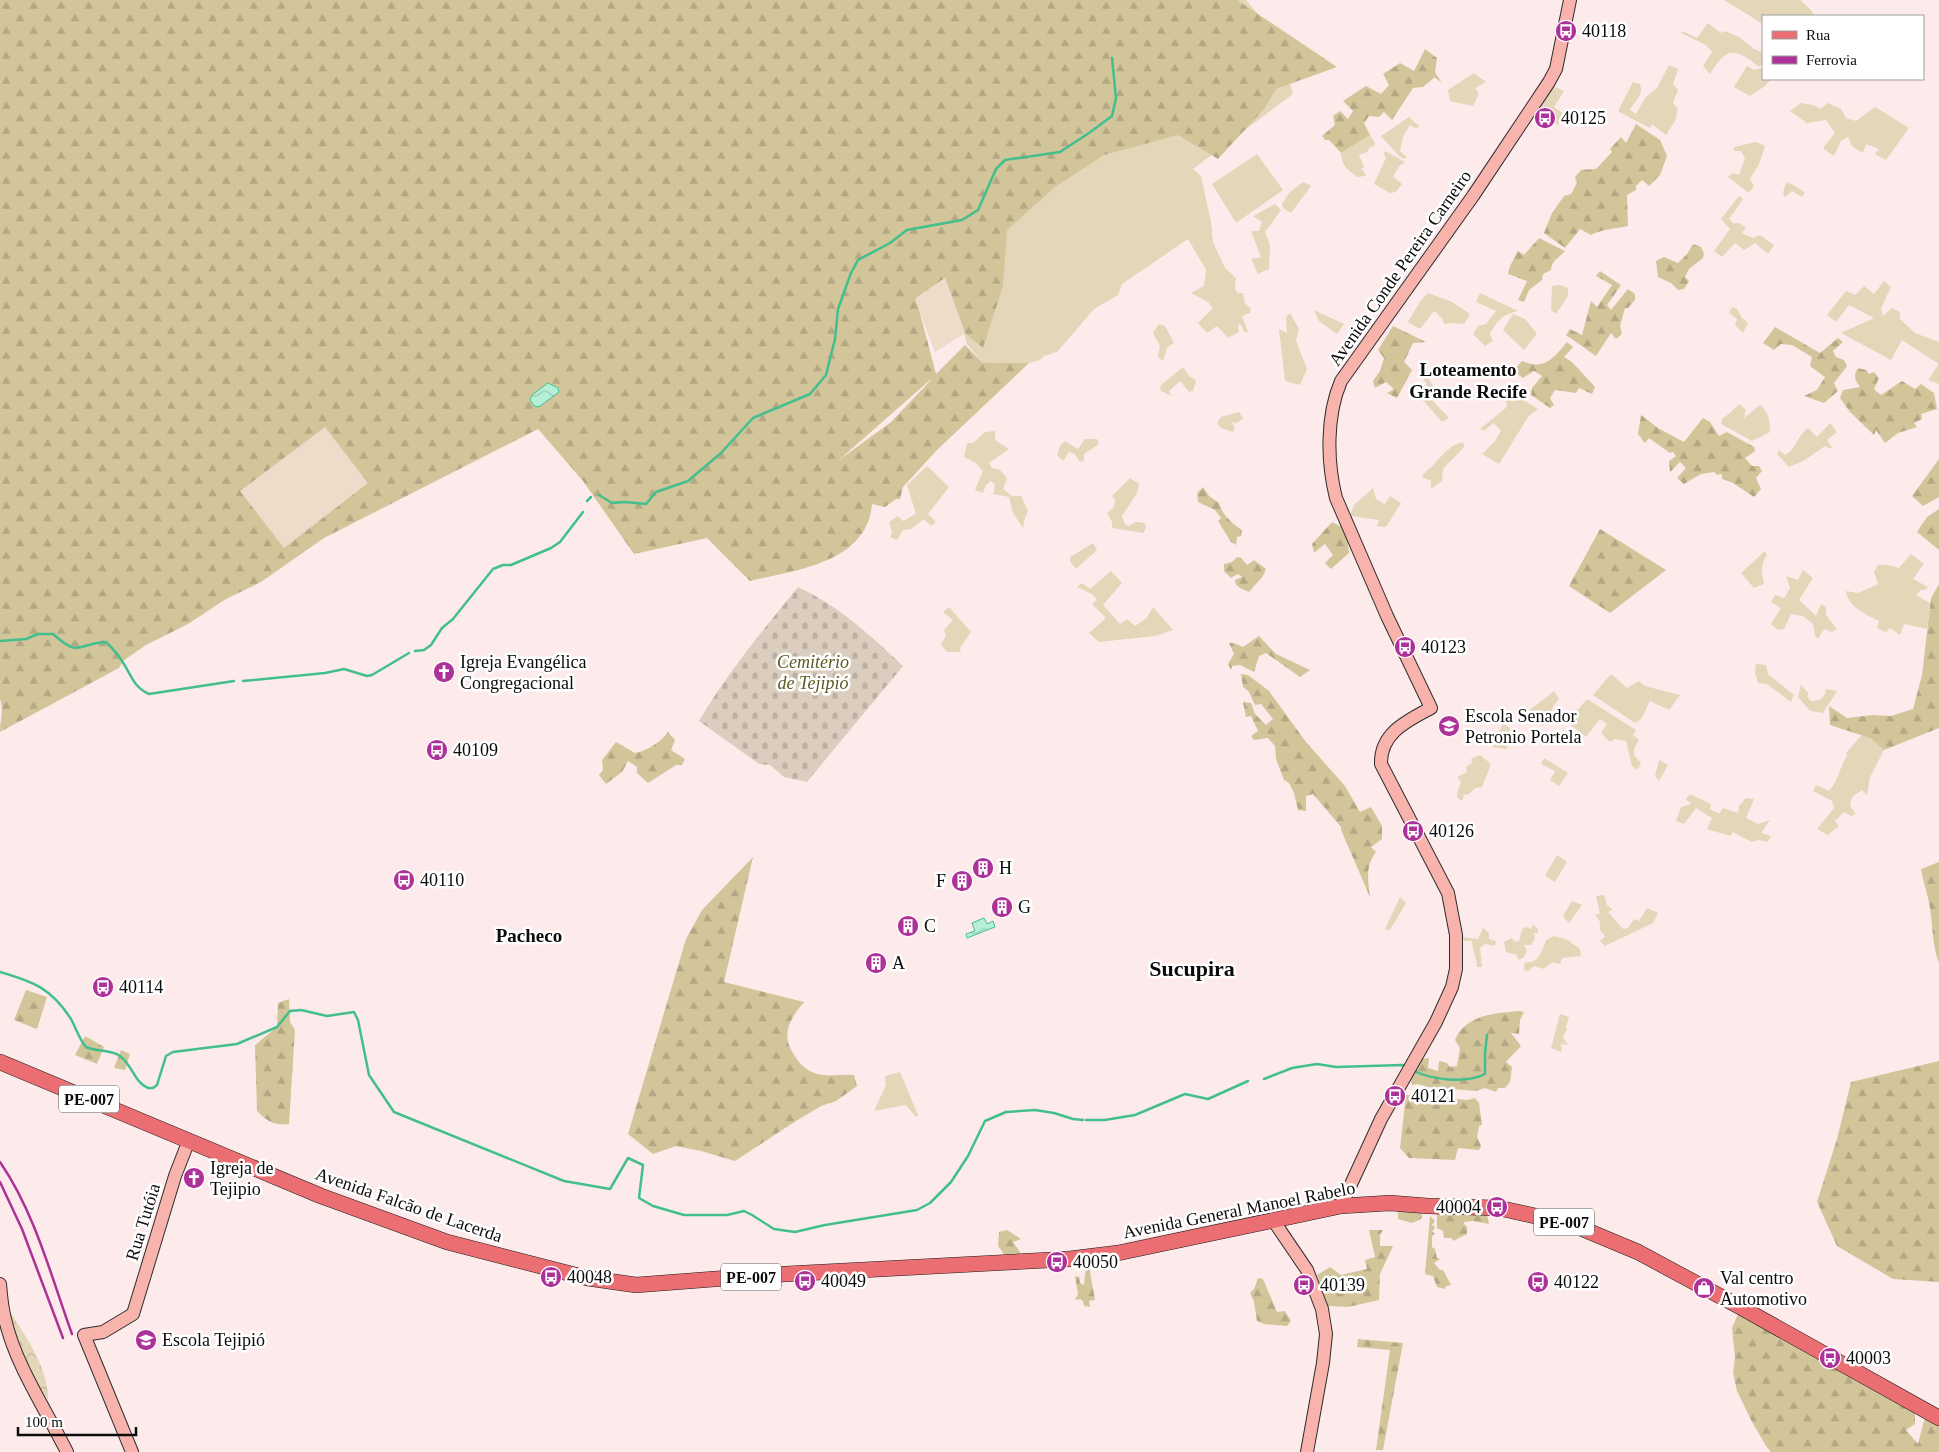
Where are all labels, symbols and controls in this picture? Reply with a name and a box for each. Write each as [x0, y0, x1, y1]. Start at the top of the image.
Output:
legend [1762, 15, 1924, 80]
bus stop icon: 40118 [1554, 19, 1578, 43]
place label: 40118 [1582, 21, 1626, 41]
text: Rua [1806, 27, 1831, 43]
text: Ferrovia [1806, 52, 1857, 68]
bus stop icon: 40125 [1533, 106, 1557, 130]
place label: 40125 [1561, 108, 1606, 128]
street label: Avenida Conde Pereira Carneiro [1325, 166, 1475, 370]
district label: Loteamento Grande Recife [1409, 359, 1527, 402]
bus stop icon: 40123 [1393, 635, 1417, 659]
place label: 40123 [1421, 637, 1466, 657]
place label: Igreja Evangélica Congregacional [460, 652, 586, 693]
park label: Cemitério de Tejipió [777, 652, 849, 693]
church icon: Igreja Evangélica Congregacional [432, 660, 456, 684]
place label: Escola Senador Petronio Portela [1465, 706, 1581, 747]
school or university icon: Escola Senador Petronio Portela [1437, 714, 1461, 738]
bus stop icon: 40109 [425, 738, 449, 762]
place label: 40109 [453, 740, 498, 760]
bus stop icon: 40126 [1401, 819, 1425, 843]
place label: 40126 [1429, 821, 1474, 841]
building icon: H [971, 856, 995, 880]
place label: H [999, 858, 1012, 878]
bus stop icon: 40110 [392, 868, 416, 892]
building icon: F [950, 869, 974, 893]
place label: 40110 [420, 870, 464, 890]
place label: F [936, 871, 946, 891]
building icon: G [990, 895, 1014, 919]
place label: G [1018, 897, 1031, 917]
building icon: C [896, 914, 920, 938]
place label: C [924, 916, 936, 936]
district label: Pacheco [496, 925, 562, 946]
building icon: A [864, 951, 888, 975]
place label: A [892, 953, 905, 973]
district label: Sucupira [1149, 956, 1235, 981]
bus stop icon: 40114 [91, 975, 115, 999]
place label: 40114 [119, 977, 163, 997]
bus stop icon: 40121 [1383, 1084, 1407, 1108]
road number: PE-007 [59, 1086, 119, 1112]
place label: 40121 [1411, 1086, 1456, 1106]
place label: Igreja de Tejipio [210, 1158, 273, 1199]
street label: Avenida Falcão de Lacerda [313, 1164, 505, 1246]
church icon: Igreja de Tejipio [182, 1166, 206, 1190]
street label: Avenida General Manoel Rabelo [1121, 1178, 1357, 1242]
street label: Rua Tutóia [122, 1181, 164, 1263]
bus stop icon: 40004 [1485, 1195, 1509, 1219]
place label: 40004 [1436, 1197, 1481, 1217]
road number: PE-007 [1534, 1208, 1594, 1236]
bus stop icon: 40050 [1045, 1250, 1069, 1274]
place label: 40050 [1073, 1252, 1118, 1272]
road number: PE-007 [721, 1264, 781, 1290]
bus stop icon: 40048 [539, 1265, 563, 1289]
place label: 40048 [567, 1267, 612, 1287]
place label: Val centro Automotivo [1720, 1268, 1807, 1309]
bus stop icon: 40049 [793, 1269, 817, 1293]
bus stop icon: 40122 [1526, 1270, 1550, 1294]
place label: 40049 [821, 1271, 866, 1291]
place label: 40122 [1554, 1272, 1599, 1292]
bus stop icon: 40139 [1292, 1273, 1316, 1297]
place label: 40139 [1320, 1275, 1365, 1295]
shop icon: Val centro Automotivo [1692, 1276, 1716, 1300]
school or university icon: Escola Tejipió [134, 1328, 158, 1352]
place label: Escola Tejipió [162, 1330, 265, 1350]
bus stop icon: 40003 [1818, 1346, 1842, 1370]
place label: 40003 [1846, 1348, 1891, 1368]
scale bar [18, 1404, 135, 1436]
text: 100 m [25, 1414, 63, 1430]

